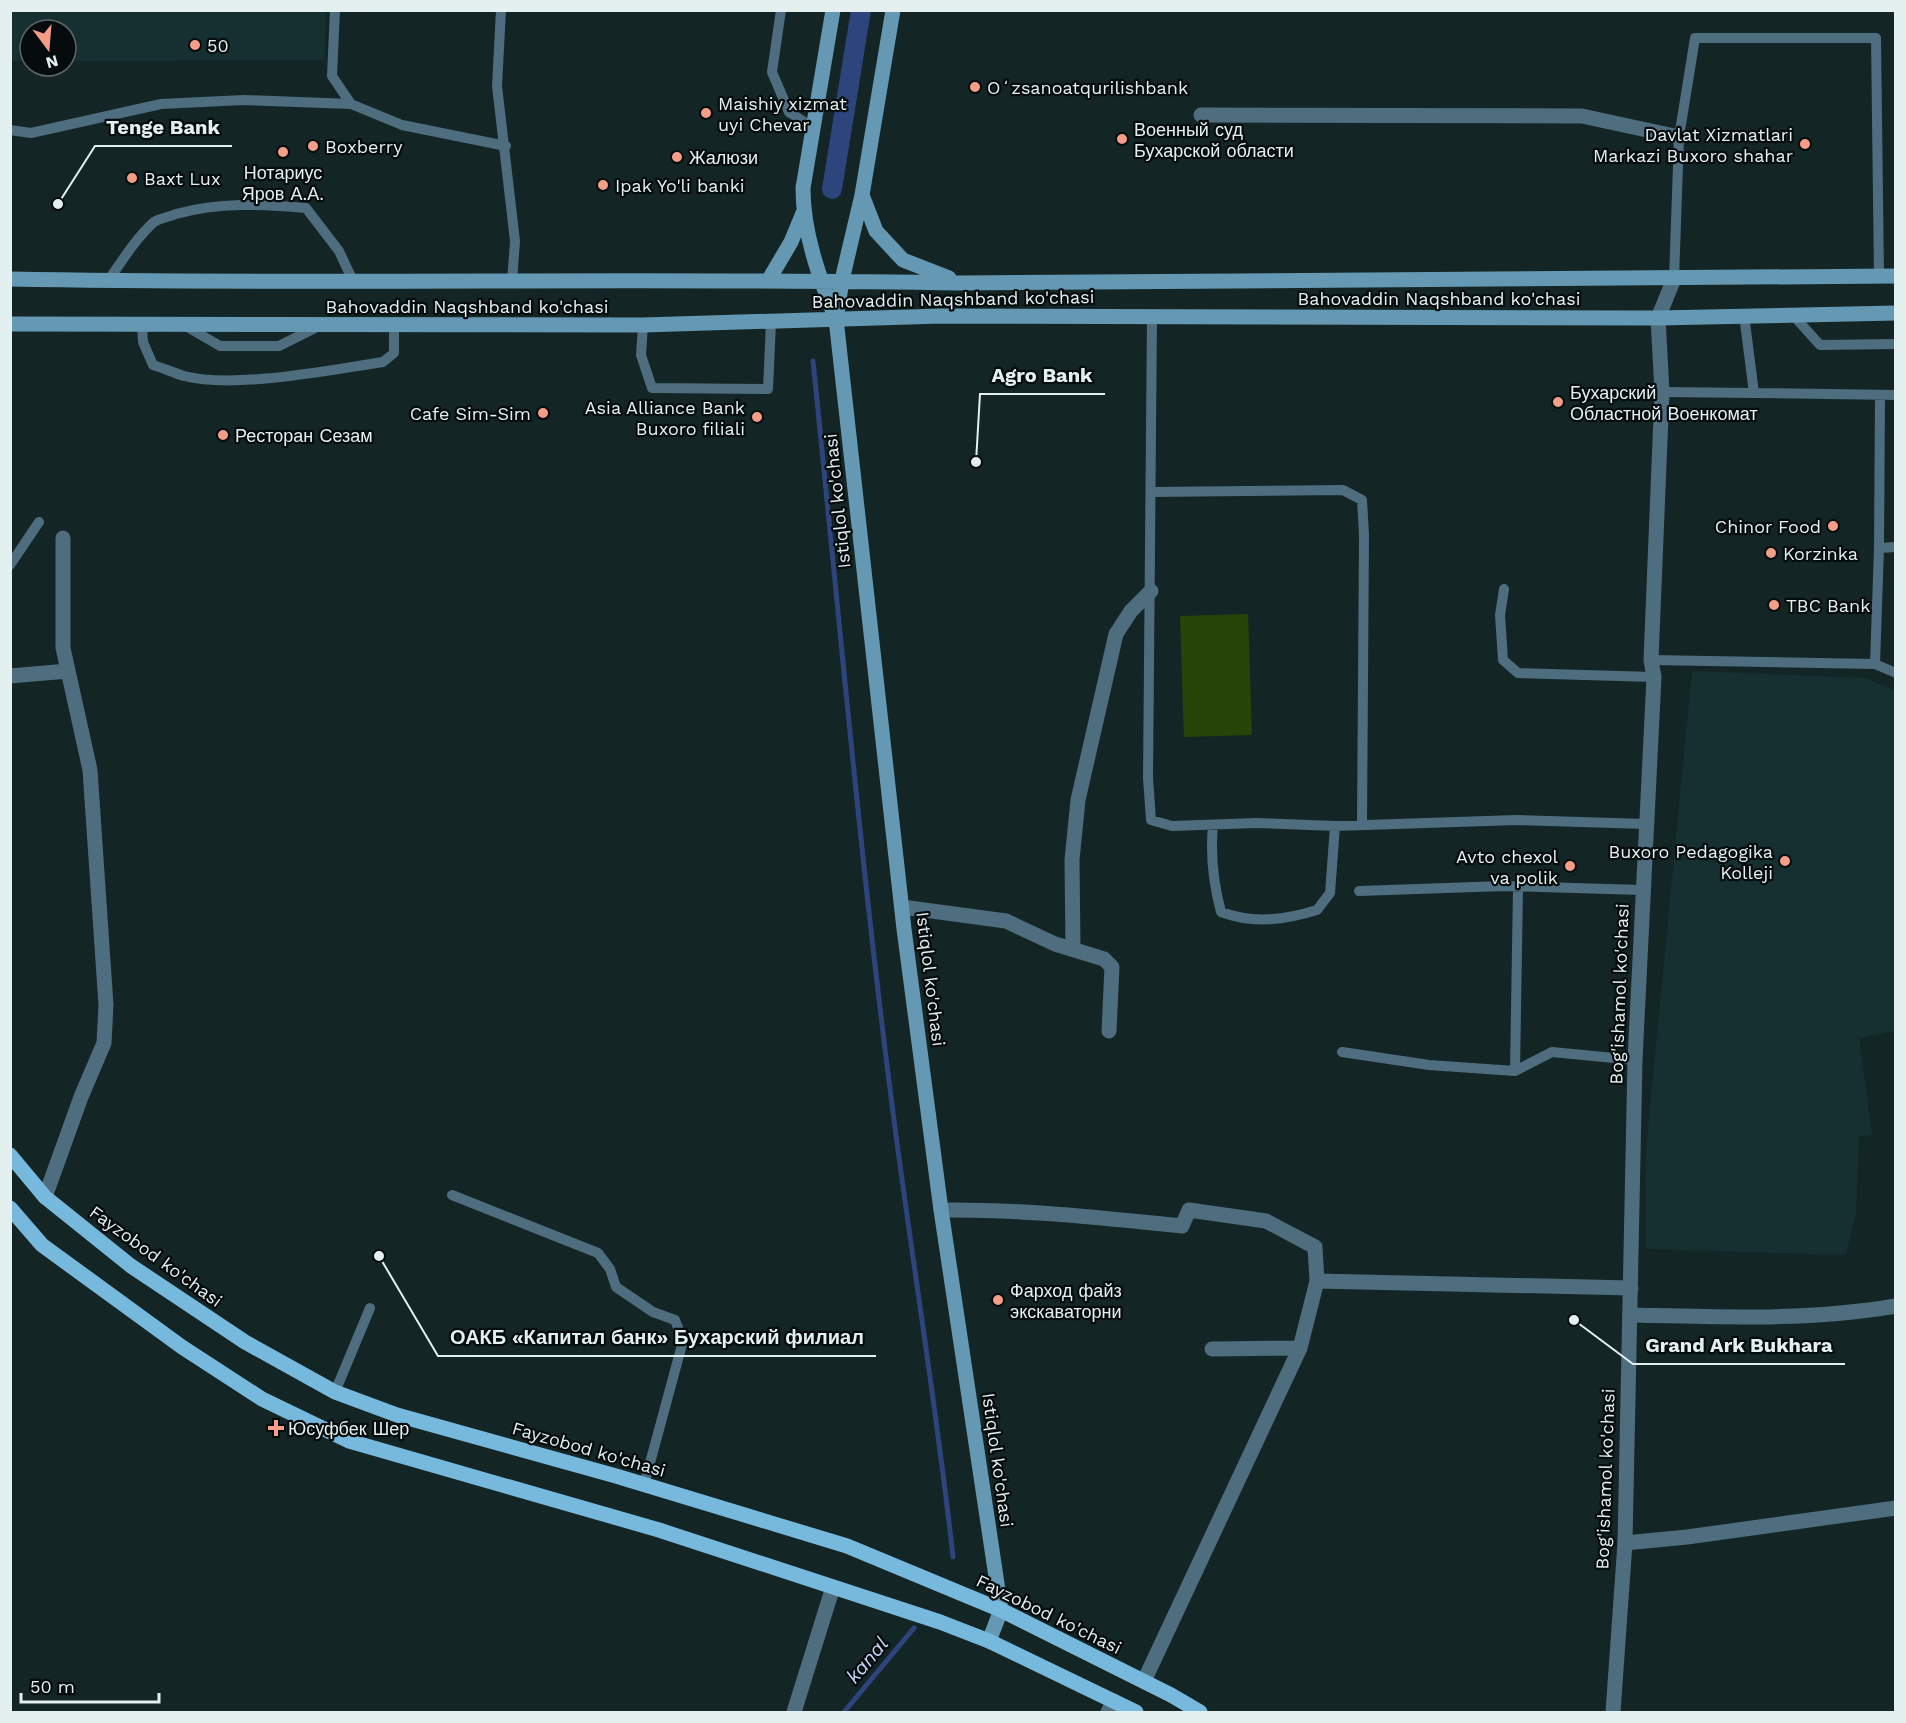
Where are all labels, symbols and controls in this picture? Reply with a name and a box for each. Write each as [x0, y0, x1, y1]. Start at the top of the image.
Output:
north arrow [18, 18, 78, 78]
place label: 50 [207, 35, 229, 56]
marker: 50 [188, 38, 202, 52]
text: N [44, 51, 60, 73]
place label: Oʻzsanoatqurilishbank [987, 77, 1188, 98]
marker: Oʻzsanoatqurilishbank [968, 80, 982, 94]
place label: Maishiy xizmat uyi Chevar [718, 93, 847, 135]
marker: Maishiy xizmat uyi Chevar [699, 106, 713, 120]
callout: Tenge Bank [95, 108, 232, 146]
text: Tenge Bank [106, 115, 220, 139]
place label: Военный суд Бухарской области [1134, 119, 1294, 161]
place label: Davlat Xizmatlari Markazi Buxoro shahar [1593, 124, 1793, 166]
marker: Военный суд Бухарской области [1115, 132, 1129, 146]
place label: Boxberry [325, 136, 403, 157]
marker: Davlat Xizmatlari Markazi Buxoro shahar [1798, 137, 1812, 151]
marker: Boxberry [306, 139, 320, 153]
marker: Нотариус Яров А.А. [276, 145, 290, 159]
place label: Жалюзи [689, 147, 758, 168]
marker: Жалюзи [670, 150, 684, 164]
place label: Нотариус Яров А.А. [242, 162, 324, 204]
place label: Baxt Lux [144, 168, 220, 189]
marker: Baxt Lux [125, 171, 139, 185]
place label: Ipak Yo'li banki [615, 175, 745, 196]
marker: Ipak Yo'li banki [596, 178, 610, 192]
street label: Bahovaddin Naqshband ko'chasi [811, 286, 1095, 312]
street label: Bahovaddin Naqshband ko'chasi [1298, 288, 1580, 309]
street label: Bahovaddin Naqshband ko'chasi [326, 296, 608, 317]
callout: Agro Bank [980, 356, 1105, 394]
text: Agro Bank [991, 363, 1093, 387]
place label: Бухарский Областной Военкомат [1570, 382, 1758, 424]
marker: Бухарский Областной Военкомат [1551, 395, 1565, 409]
place label: Asia Alliance Bank Buxoro filiali [585, 397, 745, 439]
place label: Cafe Sim-Sim [410, 403, 531, 424]
marker: Cafe Sim-Sim [536, 406, 550, 420]
marker: Asia Alliance Bank Buxoro filiali [750, 410, 764, 424]
place label: Ресторан Сезам [235, 425, 373, 446]
marker: Ресторан Сезам [216, 428, 230, 442]
street label: Istiqlol ko'chasi [819, 433, 855, 569]
place label: Chinor Food [1715, 516, 1821, 537]
marker: Chinor Food [1826, 519, 1840, 533]
place label: Korzinka [1783, 543, 1858, 564]
marker: Korzinka [1764, 546, 1778, 560]
place label: TBC Bank [1786, 595, 1870, 616]
marker: TBC Bank [1767, 598, 1781, 612]
place label: Buxoro Pedagogika Kolleji [1608, 841, 1773, 883]
place label: Avto chexol va polik [1456, 846, 1558, 888]
marker: Buxoro Pedagogika Kolleji [1778, 854, 1792, 868]
marker: Avto chexol va polik [1563, 859, 1577, 873]
street label: Bog'ishamol ko'chasi [1605, 903, 1633, 1085]
street label: Istiqlol ko'chasi [912, 910, 950, 1048]
street label: Fayzobod ko'chasi [86, 1201, 226, 1311]
place label: Фарход файз экскаваторни [1010, 1280, 1122, 1322]
marker: Фарход файз экскаваторни [991, 1293, 1005, 1307]
callout: ОАКБ «Капитал банк» Бухарский филиал [438, 1318, 876, 1356]
text: ОАКБ «Капитал банк» Бухарский филиал [450, 1325, 864, 1349]
callout: Grand Ark Bukhara [1633, 1326, 1845, 1364]
text: Grand Ark Bukhara [1645, 1333, 1833, 1357]
street label: Bog'ishamol ko'chasi [1591, 1388, 1619, 1570]
street label: Istiqlol ko'chasi [978, 1391, 1018, 1529]
street label: Fayzobod ko'chasi [510, 1417, 668, 1481]
place label: Юсуфбек Шер [288, 1418, 409, 1439]
marker: Юсуфбек Шер [269, 1421, 283, 1435]
street label: Fayzobod ko'chasi [973, 1570, 1125, 1658]
water label: kanal [841, 1632, 893, 1688]
scale bar [21, 1666, 159, 1704]
text: 50 m [30, 1676, 75, 1697]

